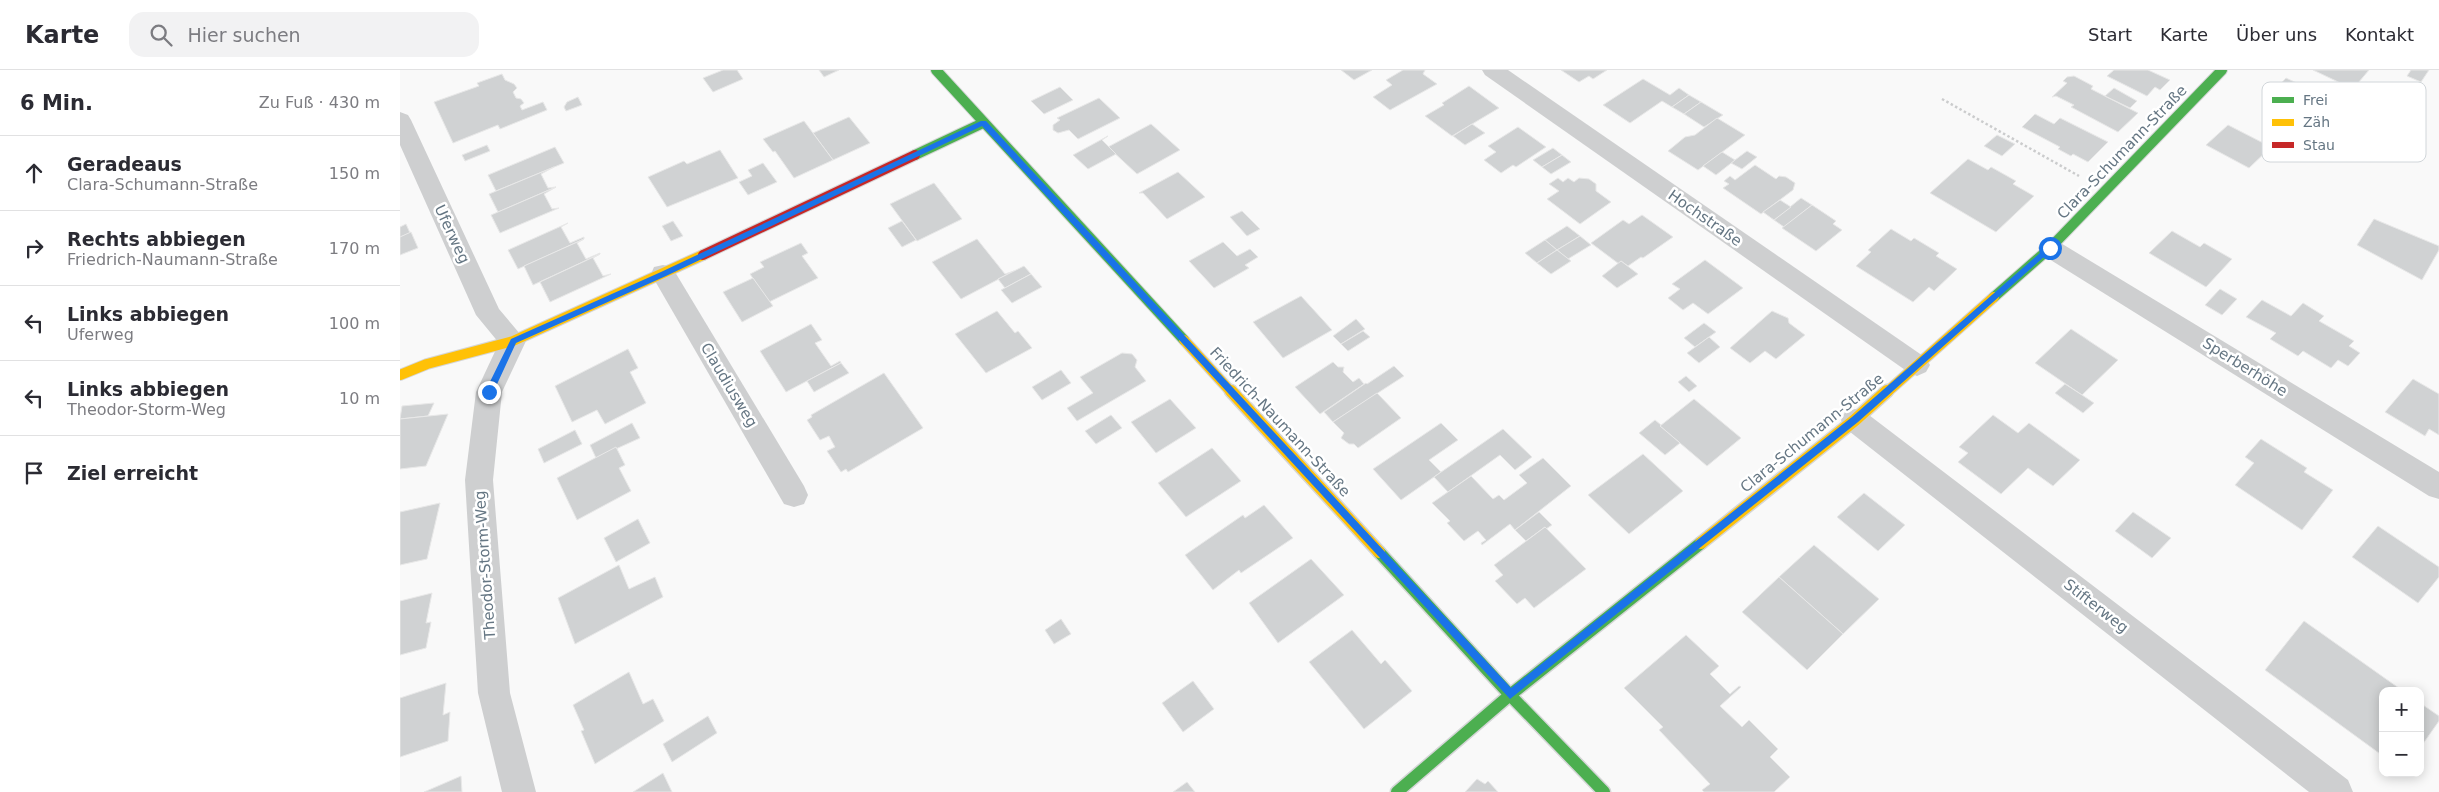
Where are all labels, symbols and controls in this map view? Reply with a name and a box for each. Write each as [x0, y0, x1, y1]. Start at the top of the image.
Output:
search box [129, 12, 479, 57]
text: Karte [25, 21, 99, 49]
icon: search [147, 21, 175, 49]
text: Hier suchen [187, 24, 301, 46]
text: Start [2088, 24, 2132, 45]
text: Karte [2160, 24, 2208, 45]
text: Über uns [2236, 24, 2317, 45]
text: Kontakt [2345, 24, 2414, 45]
street label: Clara-Schumann-Straße [2053, 81, 2191, 223]
legend [2262, 82, 2426, 162]
text: 6 Min. [20, 91, 93, 115]
text: Frei [2303, 92, 2328, 108]
text: Zu Fuß · 430 m [259, 93, 380, 112]
text: Zäh [2303, 114, 2330, 130]
text: Stau [2303, 137, 2335, 153]
text: Geradeaus [67, 153, 182, 175]
icon: ahead [20, 159, 48, 187]
text: 150 m [329, 164, 380, 183]
text: Clara-Schumann-Straße [67, 175, 258, 194]
street label: Hochstraße [1665, 186, 1745, 250]
street label: Uferweg [431, 202, 473, 266]
text: Rechts abbiegen [67, 228, 246, 250]
icon: right [20, 234, 48, 262]
route start [2039, 237, 2062, 260]
text: 170 m [329, 239, 380, 258]
text: Friedrich-Naumann-Straße [67, 250, 278, 269]
text: Links abbiegen [67, 303, 229, 325]
icon: left [20, 309, 48, 337]
text: 100 m [329, 314, 380, 333]
text: Uferweg [67, 325, 134, 344]
street label: Sperberhöhe [2199, 334, 2291, 400]
street label: Claudiusweg [697, 339, 761, 431]
street label: Friedrich-Naumann-Straße [1206, 344, 1354, 500]
street label: Clara-Schumann-Straße [1737, 370, 1887, 496]
text: Links abbiegen [67, 378, 229, 400]
route end [478, 381, 501, 404]
icon: left [20, 384, 48, 412]
text: 10 m [339, 389, 380, 408]
text: Theodor-Storm-Weg [67, 400, 226, 419]
icon: arrive [20, 459, 48, 487]
text: Ziel erreicht [67, 462, 198, 484]
street label: Theodor-Storm-Weg [471, 490, 499, 641]
street label: Stifterweg [2060, 575, 2132, 637]
map controls [2379, 687, 2424, 777]
button: + [2379, 687, 2424, 732]
button: − [2379, 732, 2424, 777]

